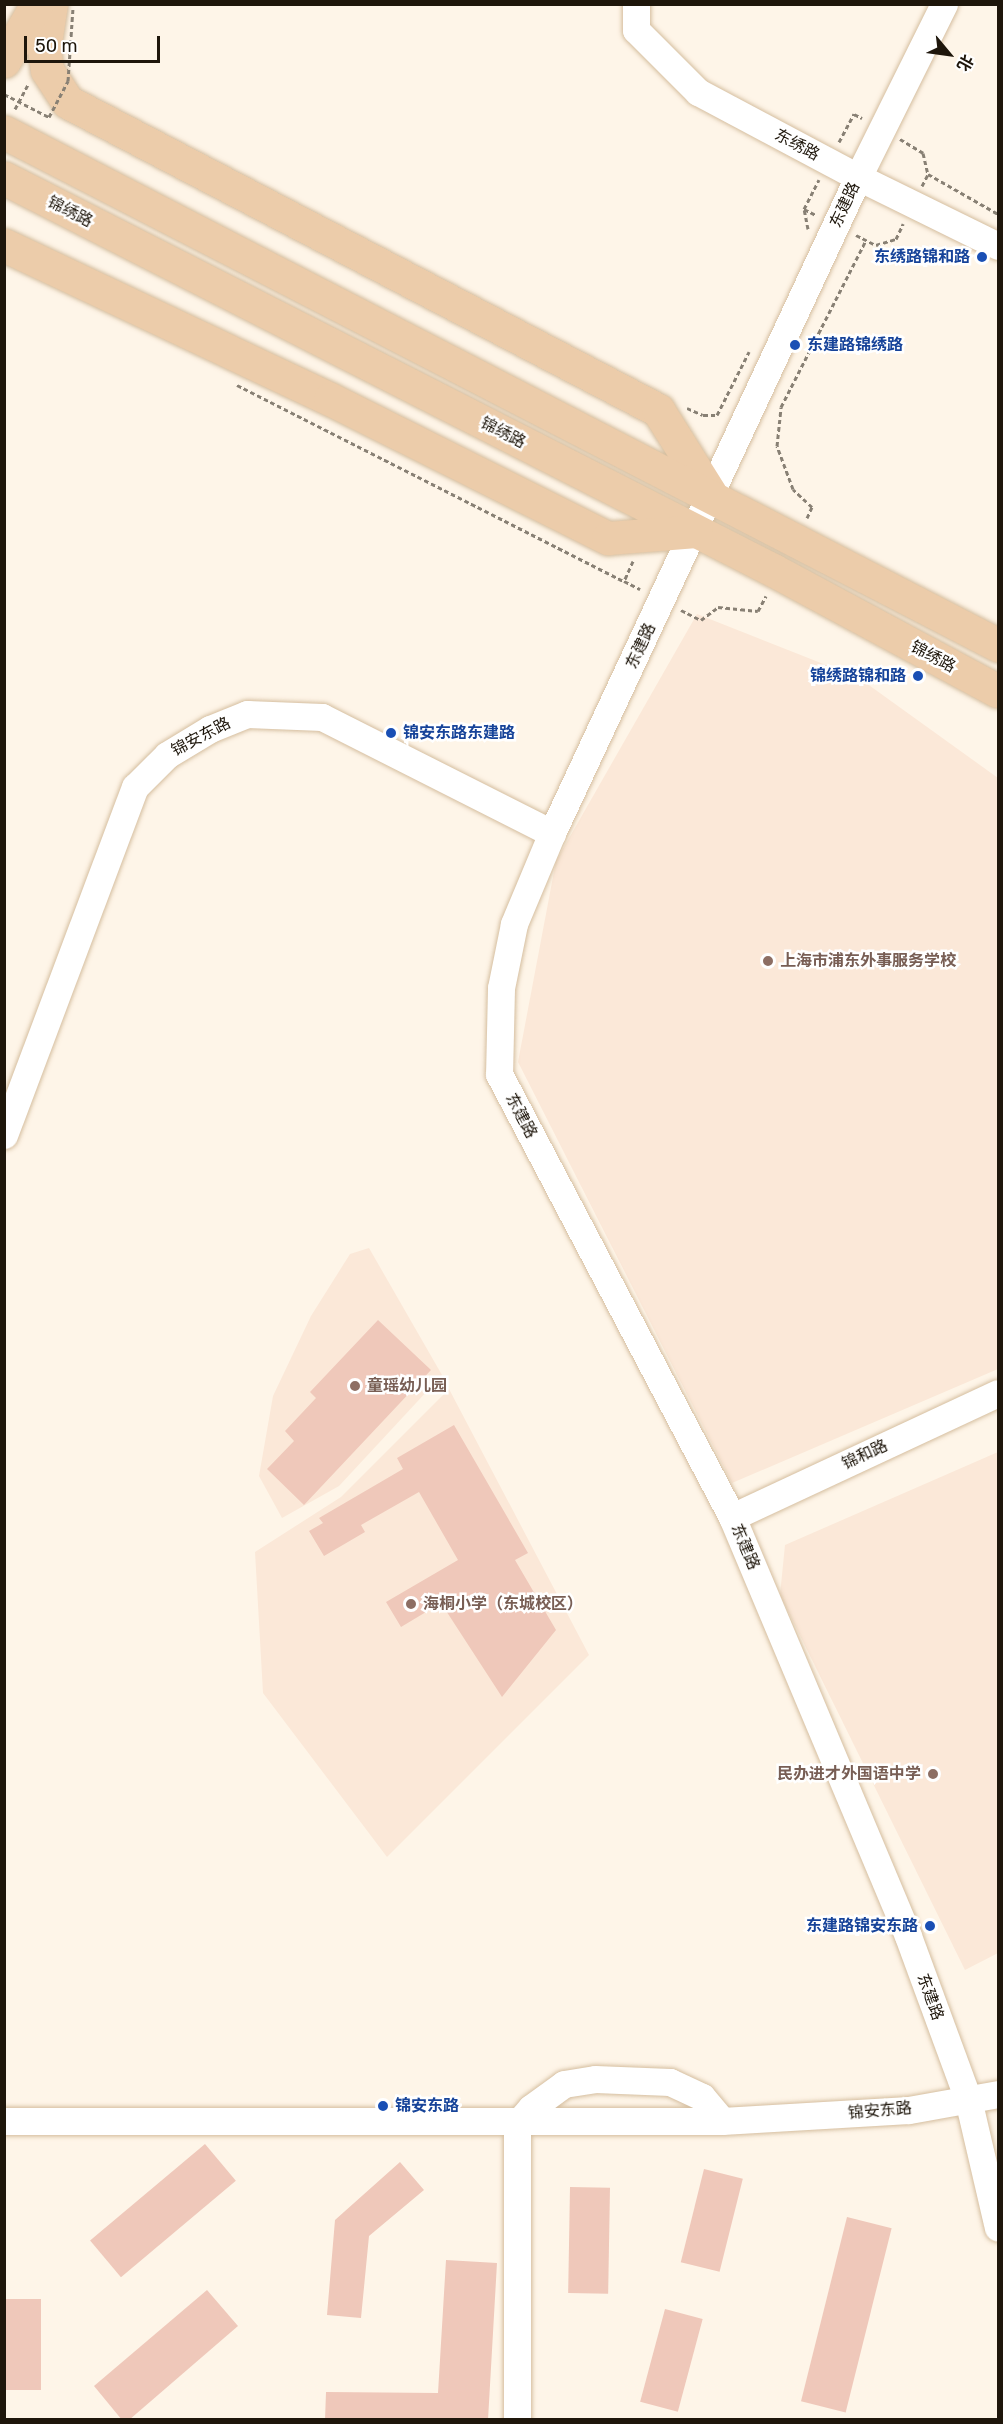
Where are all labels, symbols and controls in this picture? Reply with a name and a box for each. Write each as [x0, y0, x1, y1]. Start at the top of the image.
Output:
scale bar [27, 24, 164, 62]
north arrow [919, 24, 979, 84]
text: 50 m [35, 35, 78, 57]
text: 北 [953, 51, 977, 75]
street label: 东绣路 [771, 125, 823, 165]
street label: 东建路 [826, 179, 864, 231]
street label: 锦绣路 [44, 193, 96, 231]
place label: 东绣路锦和路 [874, 247, 970, 267]
marker: 东绣路锦和路 [975, 250, 989, 264]
place label: 东建路锦绣路 [807, 335, 903, 355]
marker: 东建路锦绣路 [788, 338, 802, 352]
street label: 锦绣路 [477, 414, 529, 452]
street label: 东建路 [622, 620, 660, 672]
street label: 锦绣路 [907, 637, 959, 677]
place label: 锦绣路锦和路 [810, 666, 906, 686]
marker: 锦绣路锦和路 [911, 669, 925, 683]
street label: 锦安东路 [168, 714, 234, 760]
place label: 锦安东路东建路 [403, 723, 515, 743]
marker: 锦安东路东建路 [384, 726, 398, 740]
place label: 上海市浦东外事服务学校 [780, 951, 956, 971]
marker: 上海市浦东外事服务学校 [761, 954, 775, 968]
street label: 东建路 [501, 1090, 541, 1142]
place label: 童瑶幼儿园 [367, 1376, 447, 1396]
marker: 童瑶幼儿园 [348, 1379, 362, 1393]
street label: 锦和路 [839, 1436, 891, 1474]
street label: 东建路 [727, 1521, 763, 1573]
place label: 海桐小学（东城校区） [423, 1594, 583, 1614]
marker: 海桐小学（东城校区） [404, 1597, 418, 1611]
place label: 民办进才外国语中学 [777, 1764, 921, 1784]
marker: 民办进才外国语中学 [926, 1767, 940, 1781]
place label: 东建路锦安东路 [806, 1916, 918, 1936]
marker: 东建路锦安东路 [923, 1919, 937, 1933]
street label: 东建路 [913, 1971, 947, 2023]
place label: 锦安东路 [395, 2096, 459, 2116]
marker: 锦安东路 [376, 2099, 390, 2113]
street label: 锦安东路 [847, 2099, 913, 2123]

